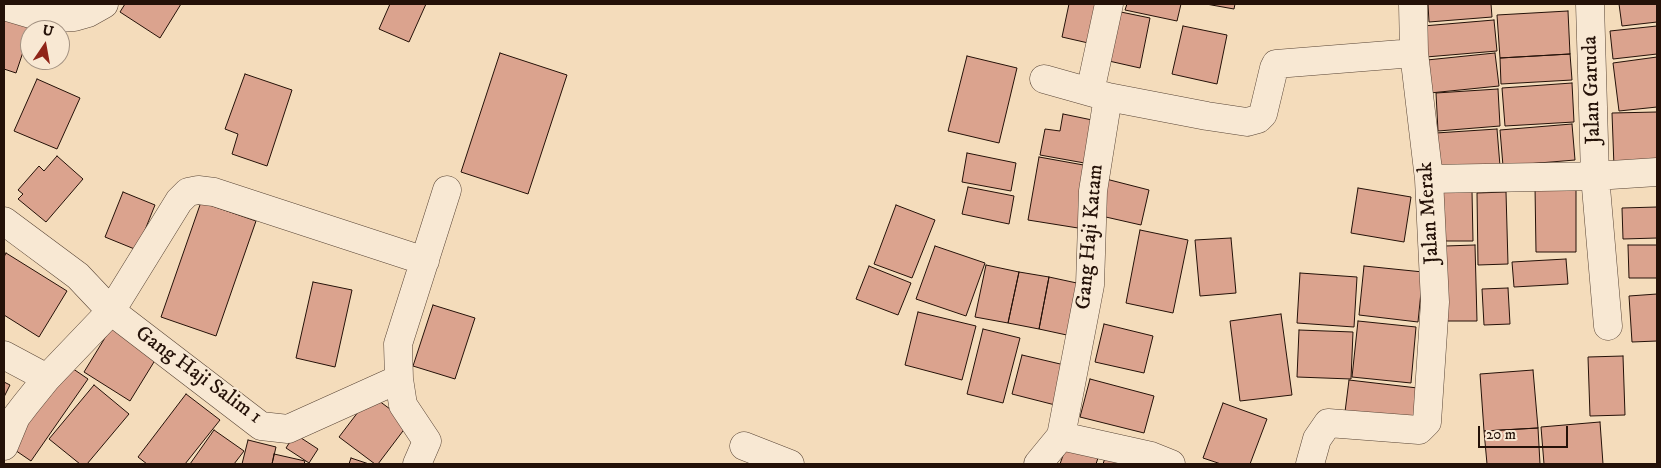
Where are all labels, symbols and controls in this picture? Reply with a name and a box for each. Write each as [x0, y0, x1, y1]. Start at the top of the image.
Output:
north arrow [20, 20, 70, 70]
text: U [41, 21, 55, 41]
street label: Jalan Garuda [1579, 35, 1607, 145]
street label: Jalan Merak [1414, 161, 1446, 265]
street label: Gang Haji Katam [1072, 163, 1110, 311]
street label: Gang Haji Salim 1 [130, 322, 266, 430]
scale bar [1481, 416, 1571, 448]
text: 20 m [1486, 425, 1516, 444]

